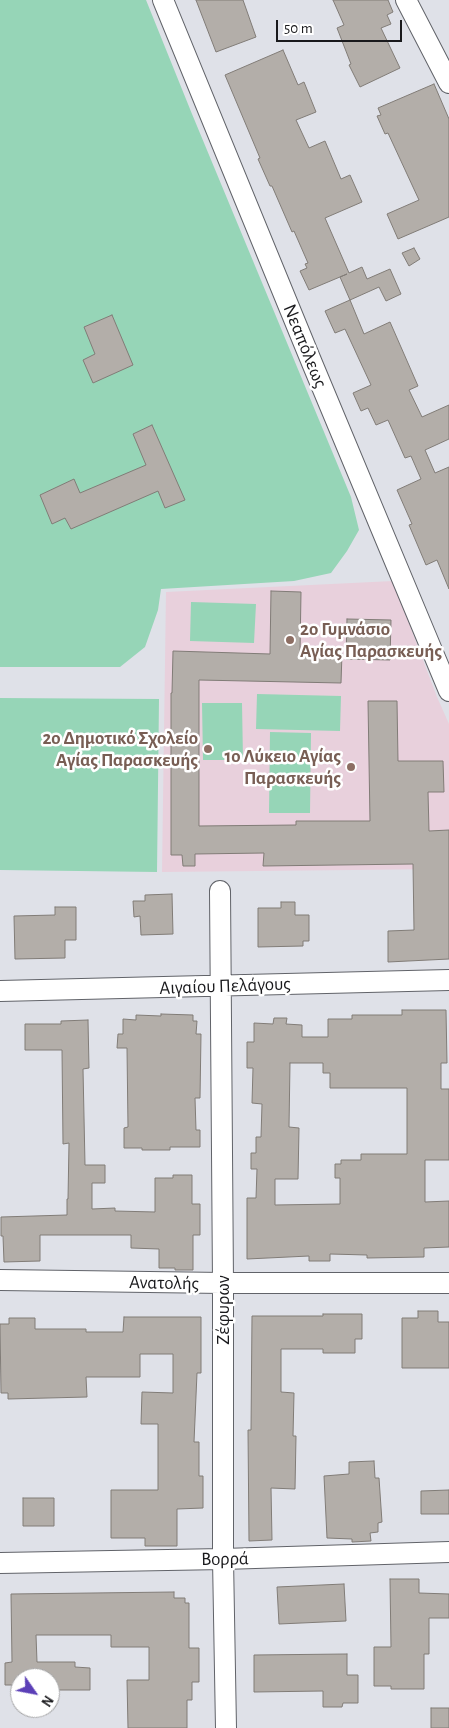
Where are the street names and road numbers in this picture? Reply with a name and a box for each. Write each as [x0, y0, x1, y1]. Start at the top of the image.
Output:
street label: Νεαπόλεως [278, 301, 332, 391]
street label: Αιγαίου Πελάγους [159, 972, 291, 1000]
street label: Ανατολής [129, 1271, 199, 1295]
street label: Ζέφυρων [212, 1275, 234, 1345]
street label: Βορρά [201, 1547, 249, 1571]

